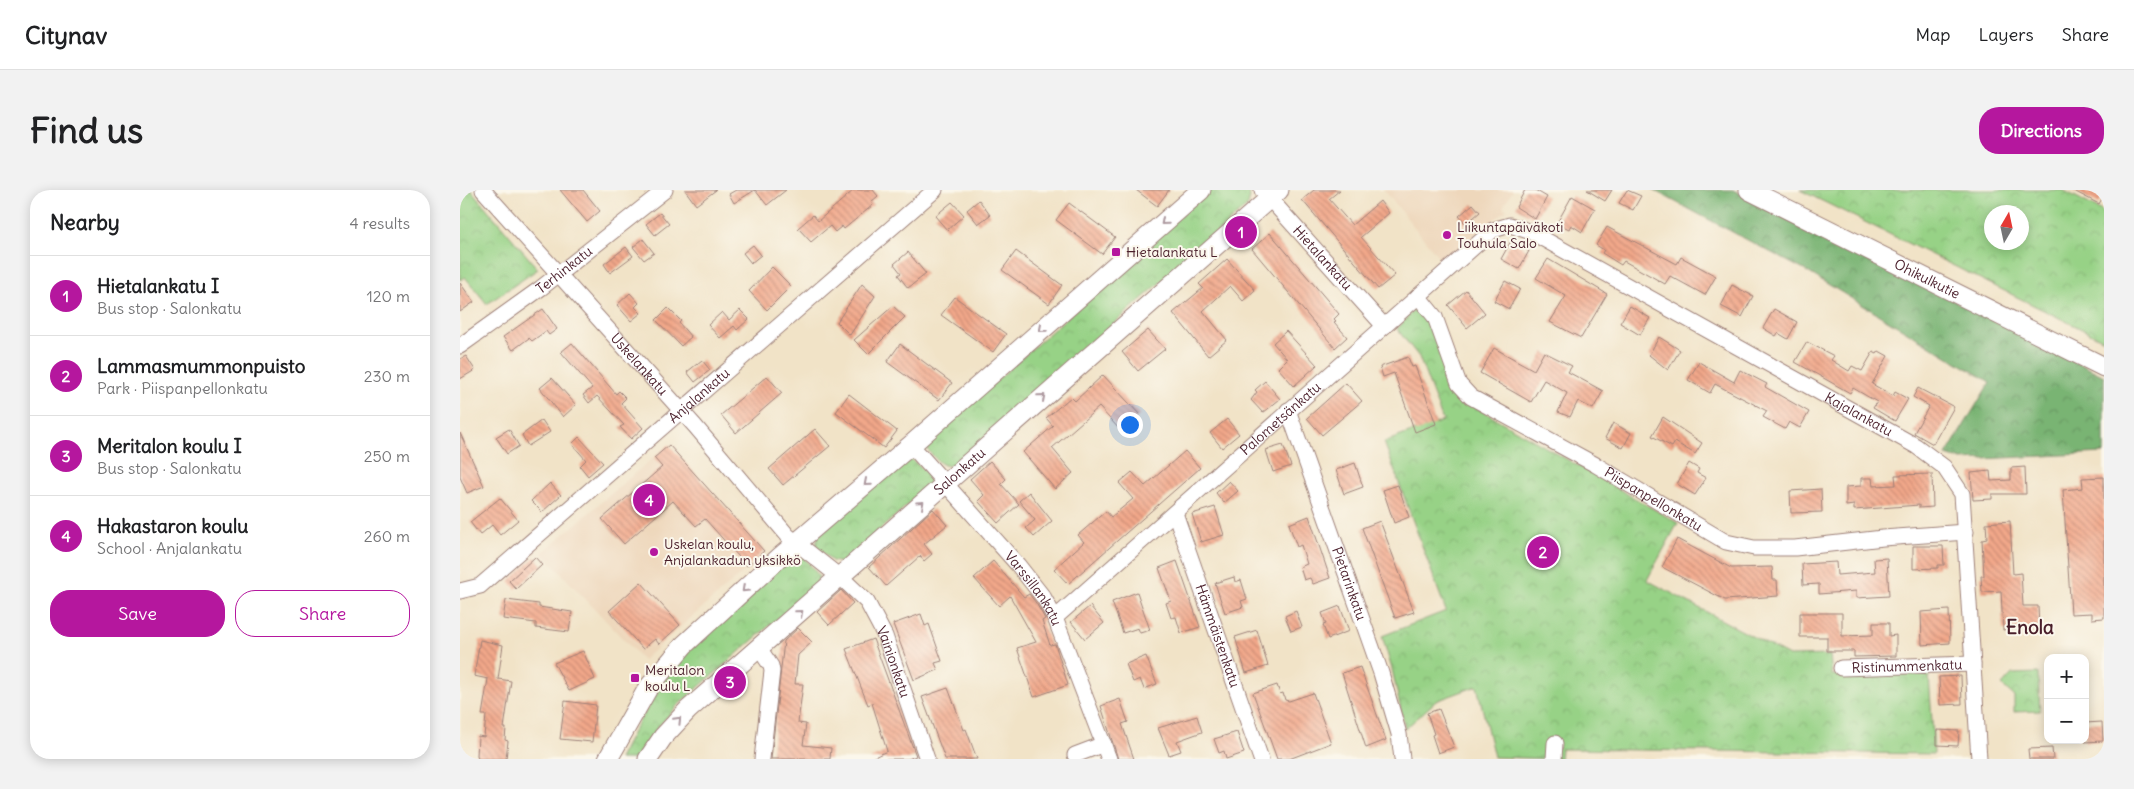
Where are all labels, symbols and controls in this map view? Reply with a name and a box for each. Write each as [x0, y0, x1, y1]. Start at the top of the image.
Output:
text: Citynav [25, 20, 107, 50]
text: Map [1915, 23, 1950, 46]
text: Layers [1978, 23, 2034, 46]
text: Share [2062, 23, 2109, 46]
button: Directions [1979, 107, 2104, 154]
text: Find us [30, 108, 143, 152]
north arrow [1984, 205, 2029, 250]
text: Nearby [50, 209, 120, 236]
text: 4 results [349, 213, 410, 233]
pin: 1 [1225, 213, 1257, 251]
one-way arrow [1160, 216, 1169, 225]
place label: Liikuntapäiväkoti Touhula Salo [1457, 218, 1563, 252]
street label: Hietalankatu [1289, 222, 1356, 294]
marker: Liikuntapäiväkoti Touhula Salo [1441, 229, 1453, 241]
street label: Terhinkatu [532, 242, 596, 298]
place label: Hietalankatu L [1126, 243, 1218, 261]
marker: Hietalankatu L [1110, 246, 1122, 258]
street label: Ohikulkutie [1891, 255, 1963, 303]
text: Hietalankatu I [97, 274, 219, 298]
text: 1 [63, 286, 69, 306]
text: 120 m [367, 286, 410, 306]
text: Bus stop · Salonkatu [97, 298, 242, 318]
one-way arrow [1038, 323, 1047, 332]
street label: Uskelankatu [607, 329, 672, 399]
text: Lammasmummonpuisto [97, 354, 305, 378]
street label: Anjalankatu [665, 364, 733, 427]
text: 2 [62, 366, 70, 386]
text: 230 m [364, 366, 410, 386]
text: Park · Piispanpellonkatu [97, 378, 268, 398]
street label: Palometsänkatu [1236, 378, 1324, 459]
street label: Kajalankatu [1822, 388, 1896, 440]
one-way arrow [1037, 394, 1046, 403]
your location [1117, 412, 1143, 438]
text: Meritalon koulu I [97, 434, 242, 458]
street label: Salonkatu [930, 444, 989, 499]
text: 3 [61, 446, 71, 466]
text: 250 m [364, 446, 410, 466]
text: Bus stop · Salonkatu [97, 458, 242, 478]
street label: Piispanpellonkatu [1601, 463, 1706, 535]
one-way arrow [864, 477, 873, 486]
pin: 4 [633, 481, 665, 519]
one-way arrow [915, 501, 924, 510]
text: Hakastaron koulu [97, 514, 248, 538]
text: 4 [61, 526, 71, 546]
text: 260 m [364, 526, 410, 546]
pin: 2 [1527, 533, 1559, 571]
place label: Uskelan koulu, Anjalankadun yksikkö [664, 535, 801, 569]
text: School · Anjalankatu [97, 538, 242, 558]
street label: Pietarinkatu [1328, 544, 1371, 623]
marker: Uskelan koulu, Anjalankadun yksikkö [648, 546, 660, 558]
street label: Varssillankatu [1001, 547, 1066, 628]
street label: Hämmäistenkatu [1192, 582, 1244, 690]
one-way arrow [741, 583, 750, 592]
button: Save [50, 590, 225, 637]
button: Share [235, 590, 410, 637]
one-way arrow [794, 610, 803, 619]
district label: Enola [2006, 615, 2054, 639]
street label: Vainionkatu [872, 623, 914, 700]
map controls [2044, 654, 2089, 744]
button: + [2044, 654, 2089, 699]
street label: Ristinummenkatu [1851, 655, 1963, 677]
place label: Meritalon koulu L [645, 661, 704, 695]
pin: 3 [714, 663, 746, 701]
marker: Meritalon koulu L [629, 672, 641, 684]
button: − [2044, 699, 2089, 744]
one-way arrow [672, 717, 681, 726]

